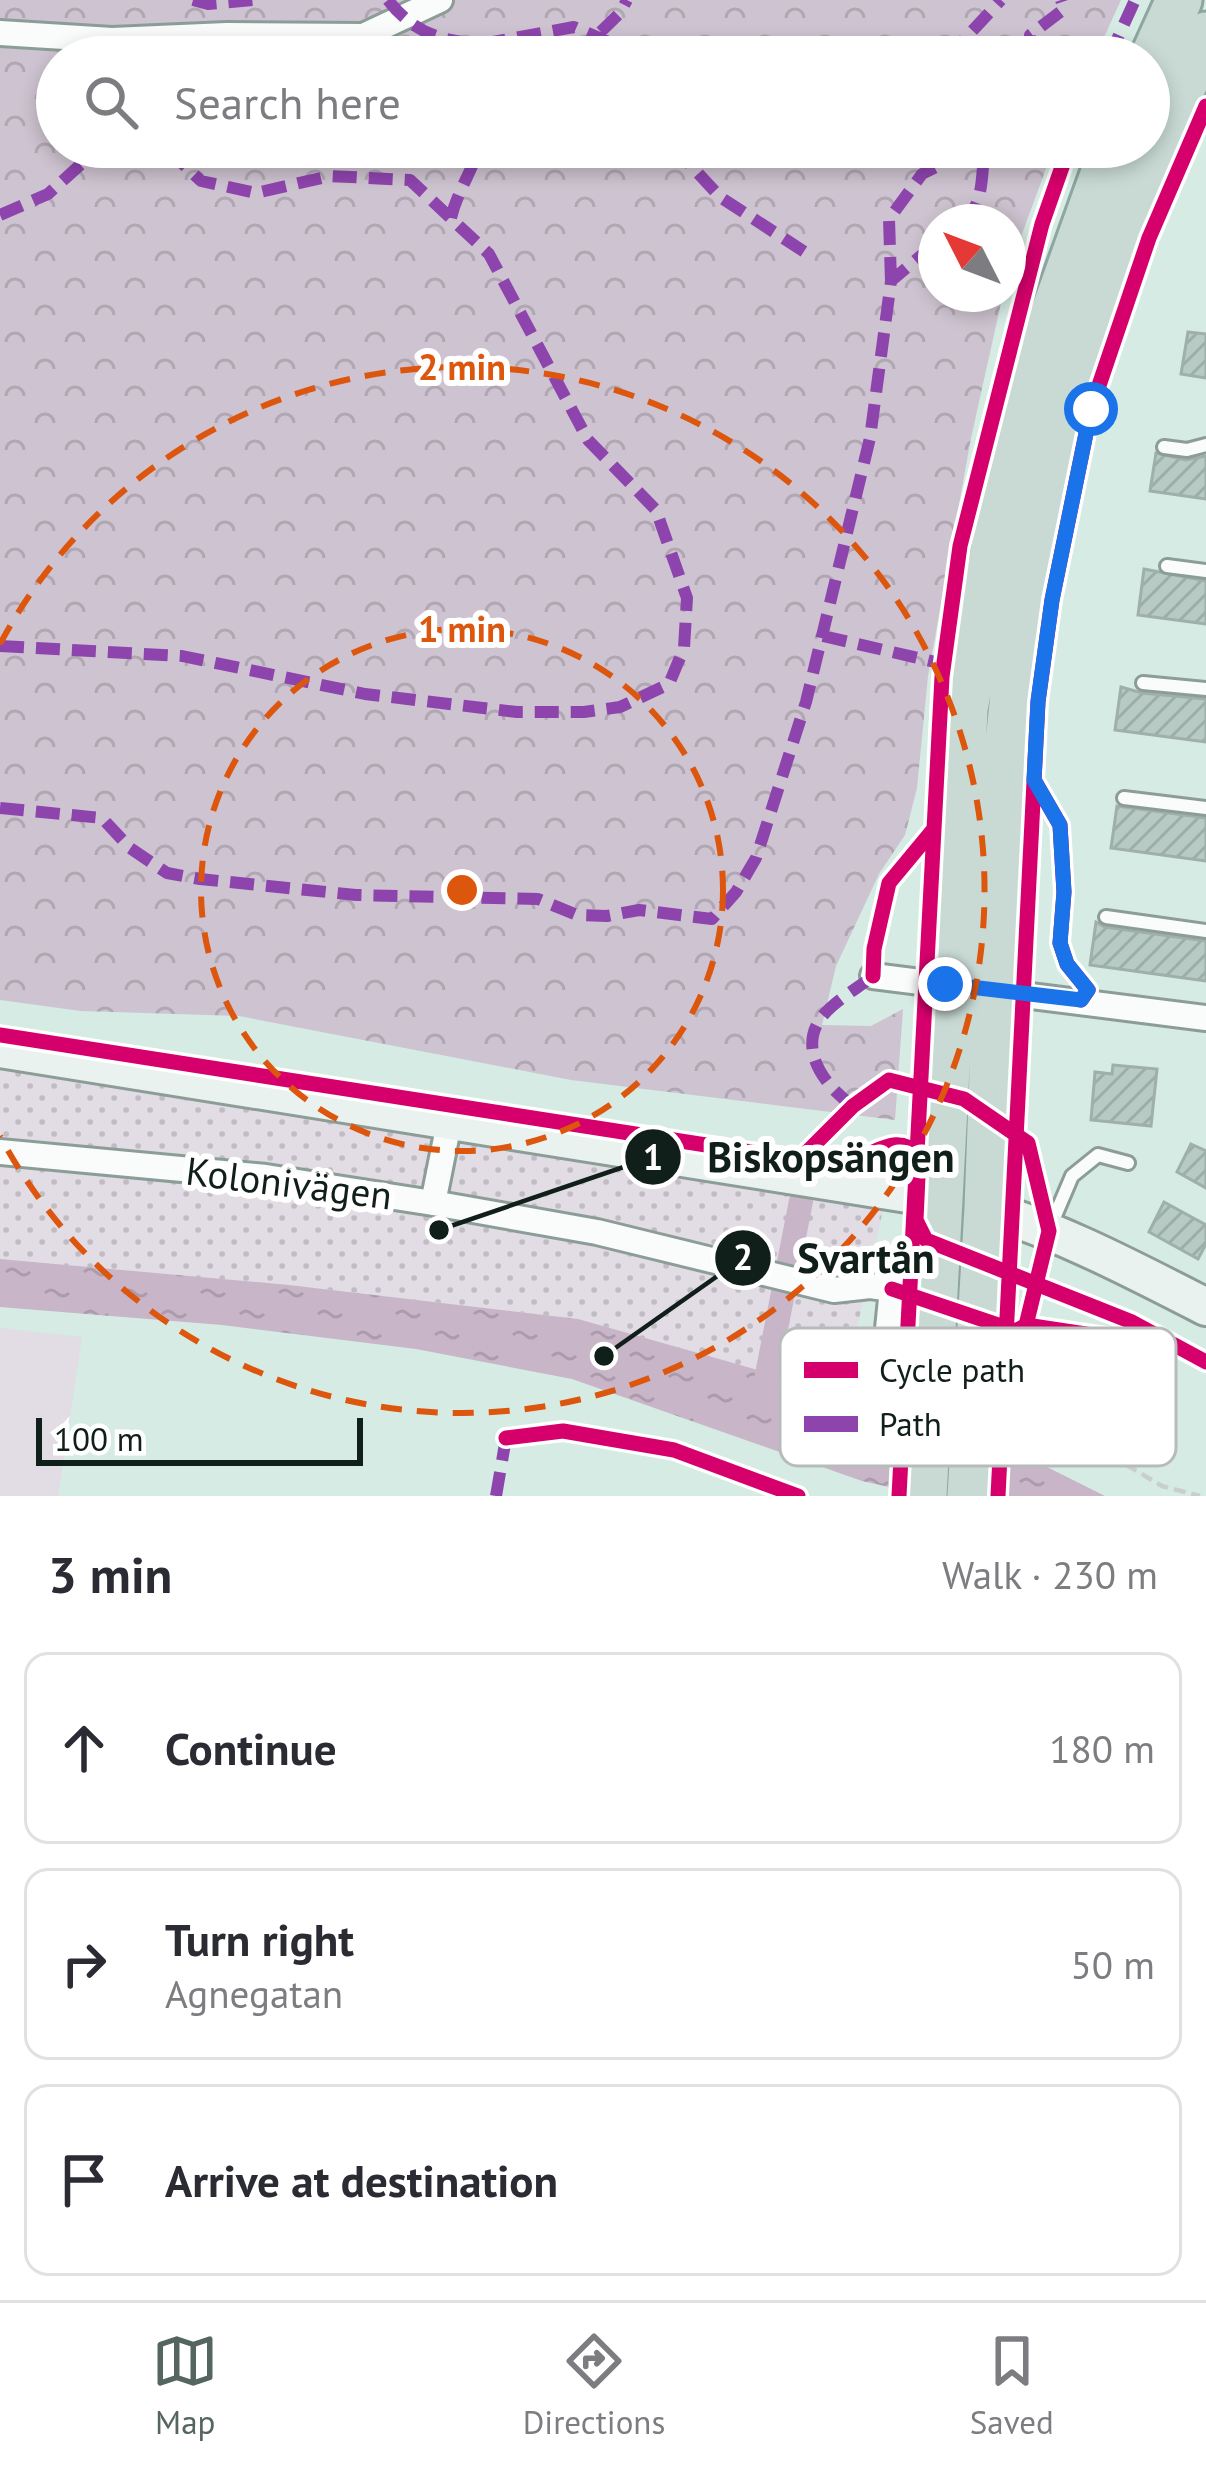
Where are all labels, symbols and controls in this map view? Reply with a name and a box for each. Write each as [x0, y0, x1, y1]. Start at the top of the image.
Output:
search box [36, 36, 1170, 168]
icon: search [78, 69, 144, 135]
text: Search here [174, 73, 401, 131]
north arrow [918, 204, 1026, 312]
text: 2 min [418, 343, 506, 390]
route start [1064, 382, 1118, 436]
text: 1 min [418, 605, 506, 652]
centre of rings [441, 869, 483, 911]
route end [918, 957, 972, 1011]
callout: Biskopsängen [623, 1118, 978, 1196]
text: Biskopsängen [707, 1129, 955, 1184]
text: 1 [643, 1133, 663, 1180]
street label: Kolonivägen [183, 1145, 395, 1220]
callout: Svartån [713, 1219, 959, 1297]
text: Svartån [797, 1230, 935, 1285]
text: 2 [733, 1233, 753, 1280]
legend [780, 1328, 1176, 1466]
text: Cycle path [879, 1348, 1025, 1391]
text: Path [879, 1402, 942, 1445]
scale bar [36, 1412, 363, 1465]
text: 100 m [54, 1417, 144, 1460]
text: 3 min [48, 1541, 172, 1607]
text: Walk · 230 m [942, 1549, 1158, 1600]
icon: ahead [51, 1715, 117, 1781]
text: Continue [165, 1719, 337, 1777]
text: 180 m [1049, 1723, 1155, 1774]
text: Turn right [165, 1910, 354, 1968]
icon: right [51, 1931, 117, 1997]
text: 50 m [1070, 1939, 1155, 1990]
text: Agnegatan [165, 1968, 343, 2019]
icon: arrive [51, 2147, 117, 2213]
text: Arrive at destination [165, 2151, 558, 2209]
tab: Map [152, 2328, 218, 2443]
tab: Directions [523, 2328, 665, 2443]
tab: Saved [970, 2328, 1054, 2443]

